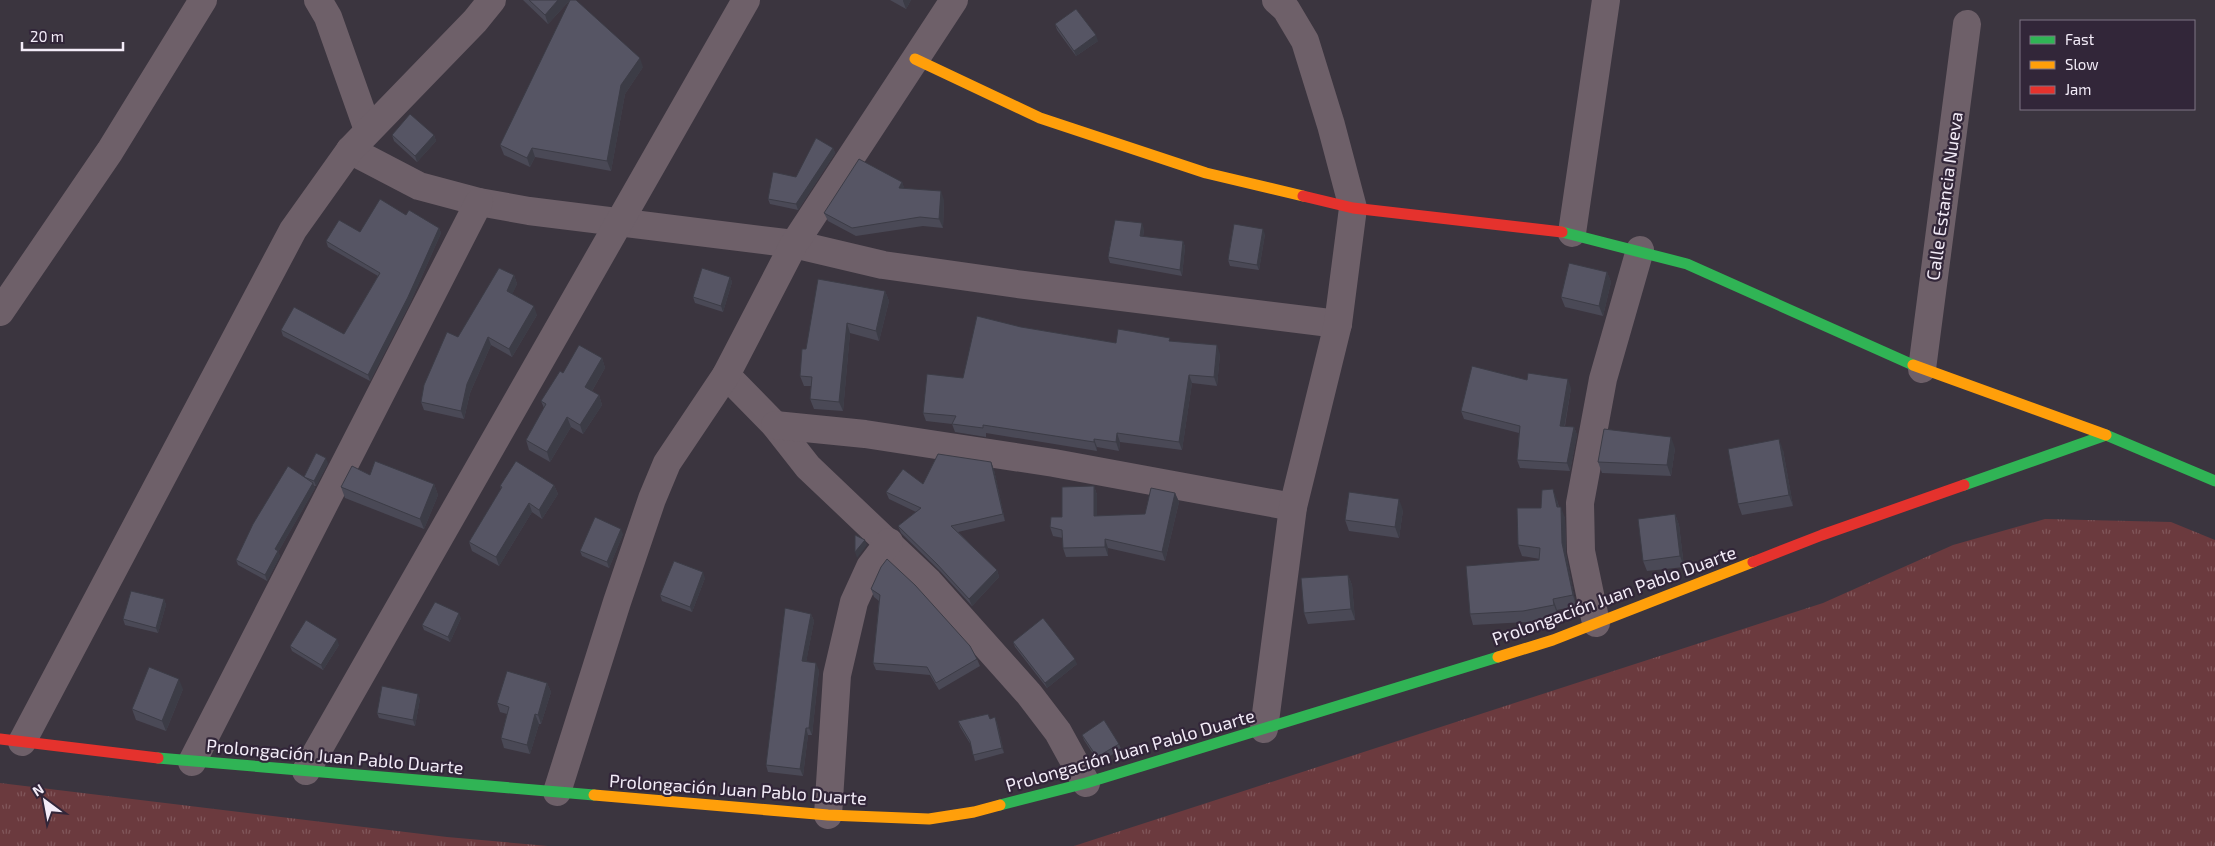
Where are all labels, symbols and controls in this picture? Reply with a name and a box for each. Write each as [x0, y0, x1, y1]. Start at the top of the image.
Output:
scale bar [22, 20, 124, 52]
legend [2020, 20, 2195, 110]
text: 20 m [30, 27, 64, 45]
text: Fast [2065, 30, 2095, 48]
text: Slow [2065, 55, 2099, 73]
text: Jam [2065, 80, 2091, 98]
street label: Calle Estancia Nueva [1921, 110, 1967, 282]
street label: Prolongación Juan Pablo Duarte [1489, 541, 1739, 649]
street label: Prolongación Juan Pablo Duarte [1003, 704, 1257, 796]
street label: Prolongación Juan Pablo Duarte [205, 734, 465, 778]
street label: Prolongación Juan Pablo Duarte [608, 769, 868, 809]
north arrow [20, 776, 70, 826]
text: N [29, 780, 47, 799]

